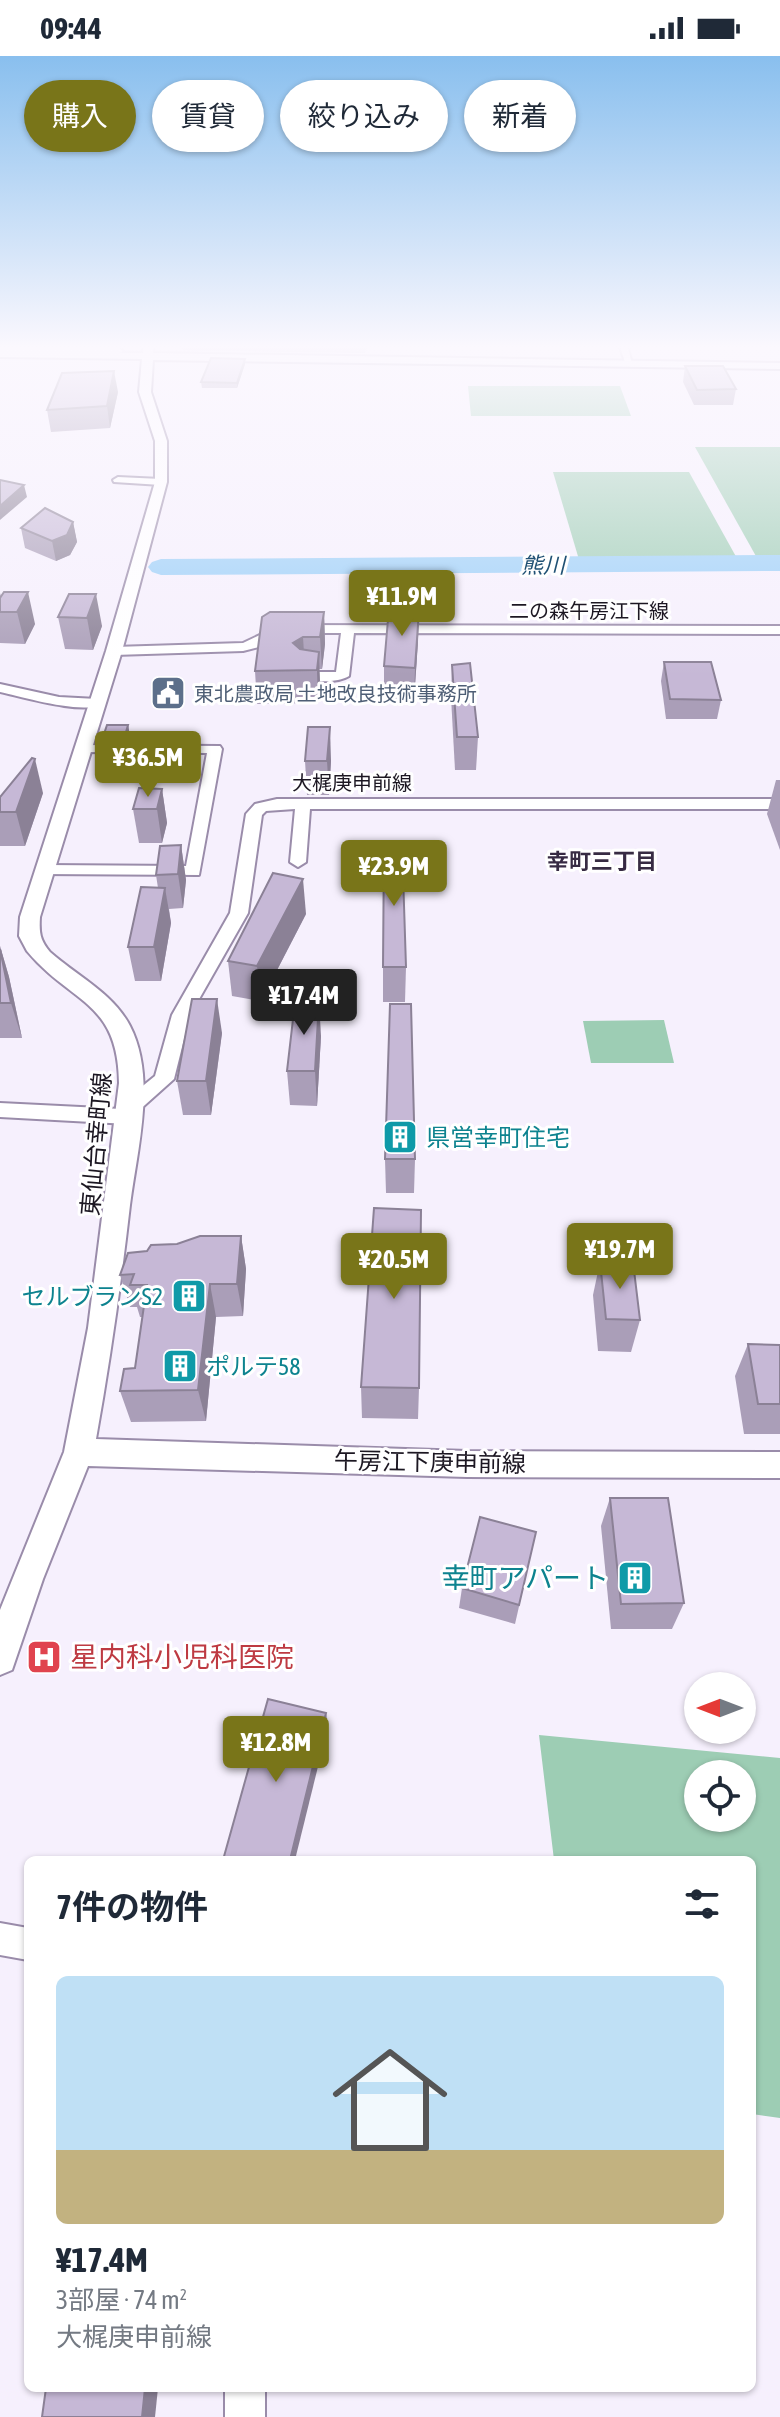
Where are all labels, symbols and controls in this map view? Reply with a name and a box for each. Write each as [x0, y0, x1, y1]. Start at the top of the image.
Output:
text: 09:44 [40, 11, 102, 45]
chip: 購入 [24, 80, 136, 152]
chip: 賃貸 [152, 80, 264, 152]
chip: 絞り込み [280, 80, 448, 152]
chip: 新着 [464, 80, 576, 152]
water label: 熊川 [521, 552, 567, 578]
pin: ¥11.9M [337, 570, 467, 638]
text: ¥11.9M [367, 581, 437, 611]
street label: 二の森午房江下線 [509, 599, 669, 622]
public building icon: 東北農政局 土地改良技術事務所 [149, 674, 187, 712]
place label: 東北農政局 土地改良技術事務所 [194, 682, 477, 705]
pin: ¥36.5M [83, 731, 213, 799]
text: ¥36.5M [113, 742, 183, 772]
street label: 大梶庚申前線 [292, 771, 412, 794]
pin: ¥23.9M [329, 840, 459, 908]
district label: 幸町三丁目 [547, 848, 657, 874]
text: ¥23.9M [359, 851, 429, 881]
pin: ¥17.4M [239, 969, 369, 1037]
text: ¥17.4M [269, 980, 339, 1010]
street label: 東仙台幸町線 [76, 1071, 116, 1217]
building icon: 県営幸町住宅 [381, 1118, 419, 1156]
place label: 県営幸町住宅 [426, 1124, 570, 1151]
pin: ¥19.7M [555, 1223, 685, 1291]
pin: ¥20.5M [329, 1233, 459, 1301]
text: ¥19.7M [585, 1234, 655, 1264]
text: ¥20.5M [359, 1244, 429, 1274]
building icon: セルブランS2 [170, 1277, 208, 1315]
place label: セルブランS2 [22, 1283, 163, 1310]
building icon: ポルテ58 [161, 1347, 199, 1385]
place label: ポルテ58 [206, 1353, 301, 1380]
street label: 午房江下庚申前線 [334, 1447, 526, 1477]
building icon: 幸町アパート [616, 1559, 654, 1597]
place label: 幸町アパート [442, 1562, 609, 1594]
hospital icon: 星内科小児科医院 [25, 1638, 63, 1676]
place label: 星内科小児科医院 [70, 1641, 294, 1673]
north arrow [684, 1672, 756, 1744]
map controls [684, 1672, 756, 1832]
pin: ¥12.8M [211, 1716, 341, 1784]
text: ¥12.8M [241, 1727, 311, 1757]
button: locate [684, 1760, 756, 1832]
icon: filters [680, 1882, 724, 1926]
text: 7件の物件 [56, 1887, 208, 1926]
icon: home [318, 2028, 462, 2172]
text: ¥17.4M [56, 2240, 148, 2279]
text: 3部屋 · 74 m² [56, 2285, 187, 2315]
text: 大梶庚申前線 [56, 2322, 212, 2352]

